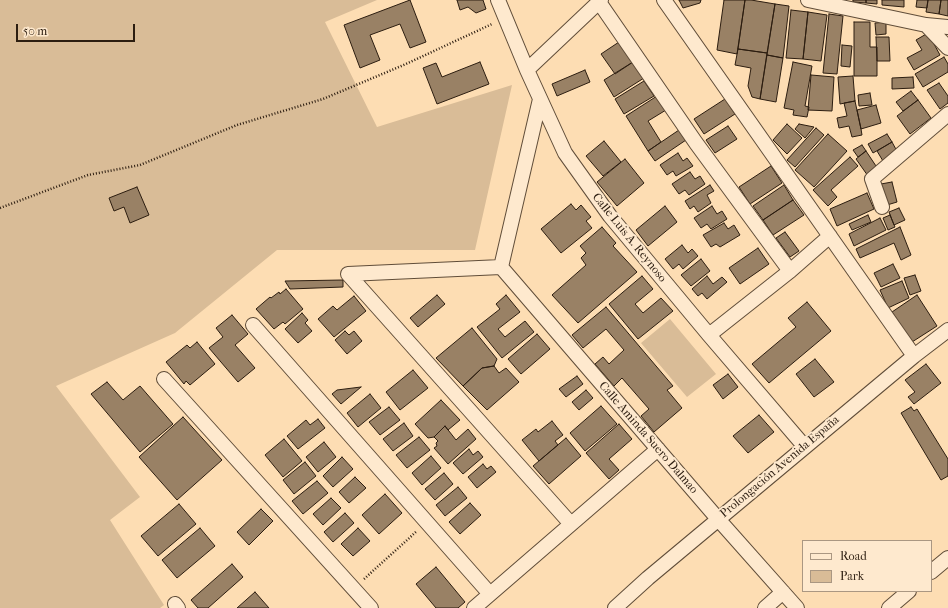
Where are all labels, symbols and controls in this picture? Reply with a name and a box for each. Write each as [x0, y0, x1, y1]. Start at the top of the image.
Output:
scale bar [18, 16, 137, 42]
text: 50 m [23, 24, 47, 38]
street label: Calle Luis A. Reynoso [589, 191, 669, 285]
street label: Calle Aminda Suero Dalmao [595, 379, 701, 497]
street label: Prolongación Avenida España [717, 413, 843, 521]
legend [802, 540, 932, 592]
text: Road [840, 549, 867, 563]
text: Park [840, 569, 864, 583]

